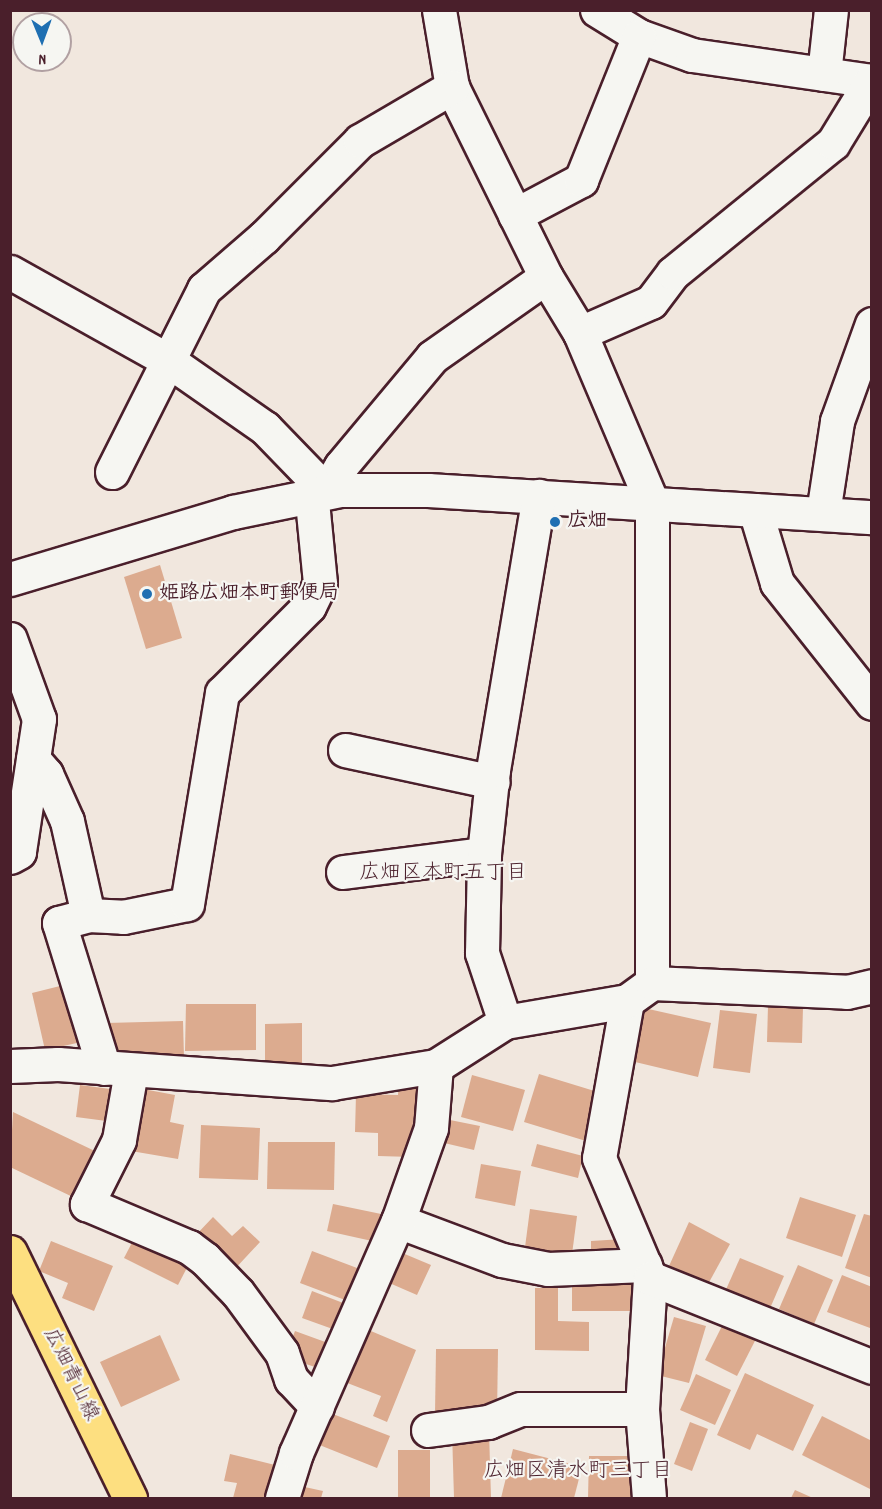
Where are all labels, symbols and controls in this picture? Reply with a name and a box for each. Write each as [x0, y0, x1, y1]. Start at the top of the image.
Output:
north arrow [12, 12, 72, 72]
text: N [38, 47, 46, 70]
place label: 広畑 [567, 510, 607, 534]
marker: 広畑 [548, 515, 562, 529]
place label: 姫路広畑本町郵便局 [159, 582, 339, 606]
marker: 姫路広畑本町郵便局 [140, 587, 154, 601]
district label: 広畑区本町五丁目 [359, 861, 527, 887]
street label: 広畑青山線 [37, 1325, 103, 1425]
district label: 広畑区清水町三丁目 [484, 1459, 672, 1485]

